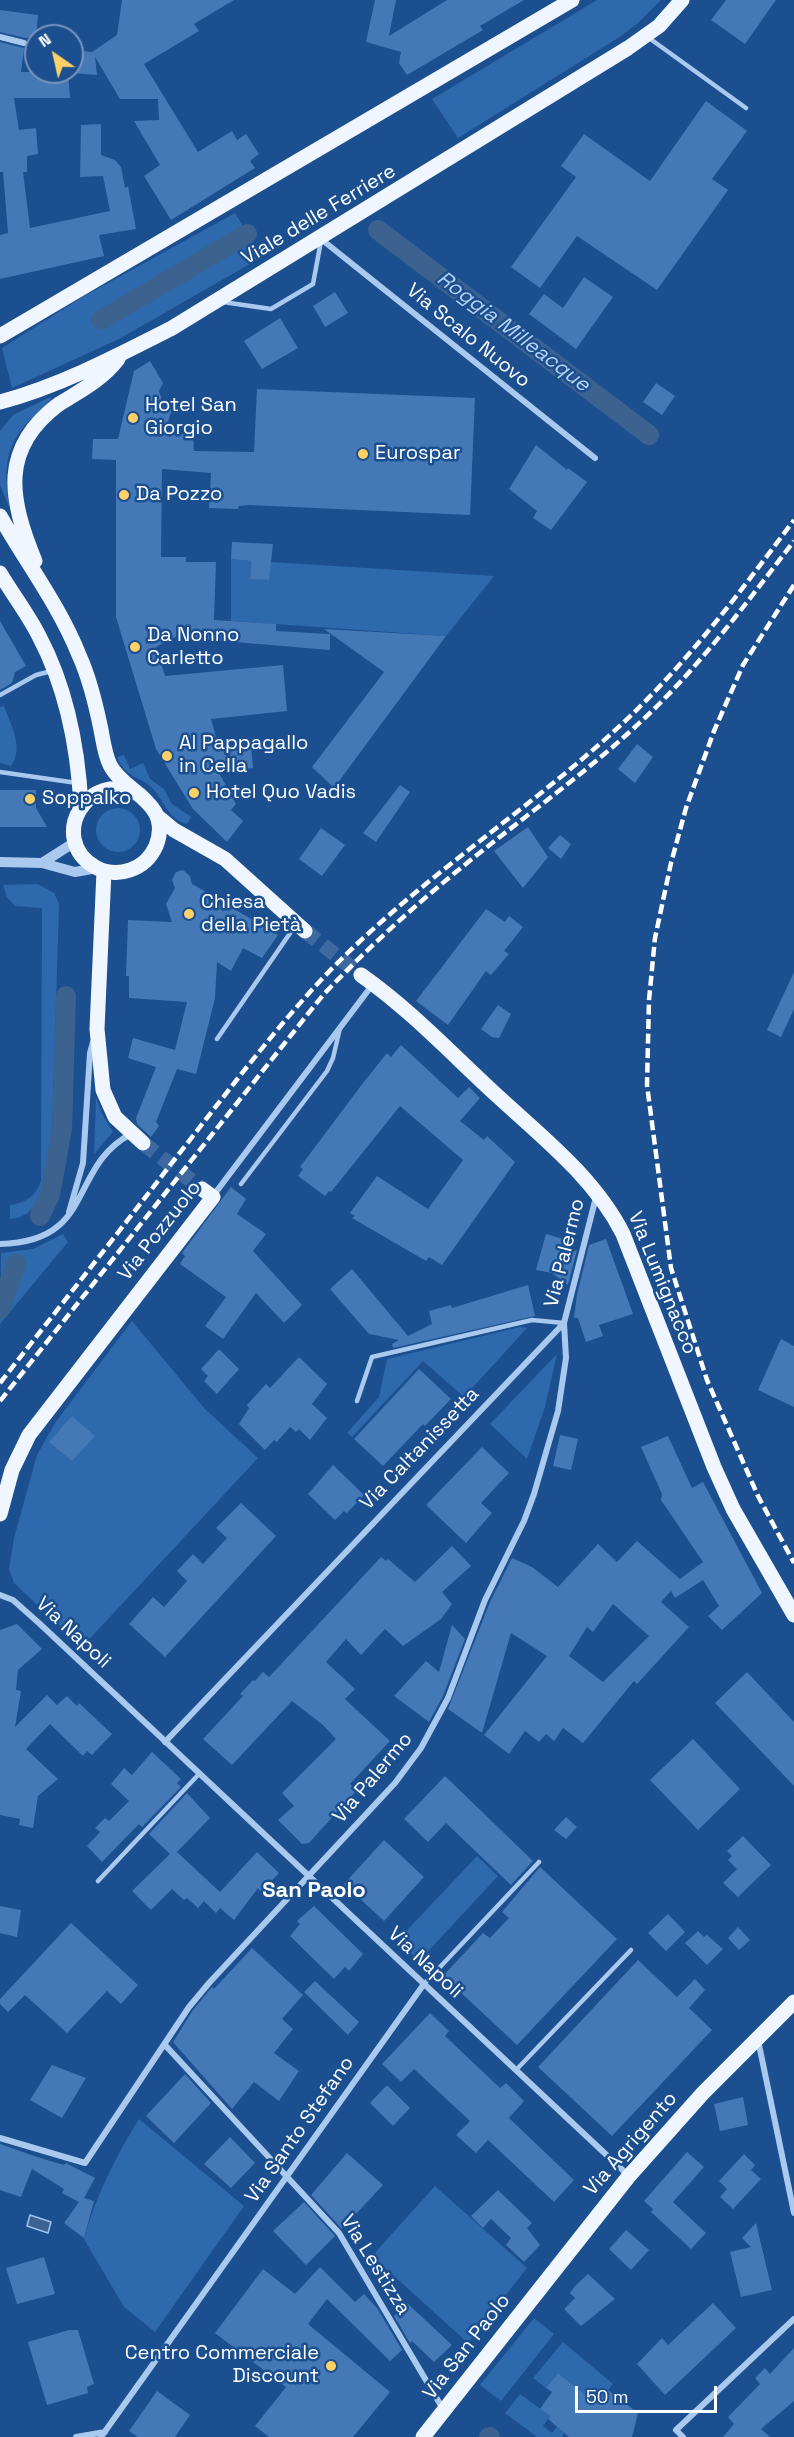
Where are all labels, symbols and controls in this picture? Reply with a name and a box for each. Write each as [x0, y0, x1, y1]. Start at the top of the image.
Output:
north arrow [24, 24, 84, 84]
text: N [34, 29, 55, 52]
street label: Viale delle Ferriere [238, 160, 400, 270]
water label: Roggia Milleacque [432, 266, 594, 398]
street label: Via Scalo Nuovo [401, 279, 535, 393]
place label: Hotel San Giorgio [145, 394, 237, 441]
marker: Hotel San Giorgio [126, 411, 140, 425]
place label: Eurospar [375, 442, 460, 466]
marker: Eurospar [356, 447, 370, 461]
place label: Da Pozzo [136, 483, 222, 507]
marker: Da Pozzo [117, 488, 131, 502]
place label: Da Nonno Carletto [147, 624, 239, 671]
marker: Da Nonno Carletto [128, 640, 142, 654]
place label: Al Pappagallo in Cella [179, 732, 308, 779]
marker: Al Pappagallo in Cella [160, 749, 174, 763]
place label: Hotel Quo Vadis [206, 781, 356, 805]
marker: Hotel Quo Vadis [187, 786, 201, 800]
place label: Soppalko [42, 787, 131, 811]
marker: Soppalko [23, 792, 37, 806]
place label: Chiesa della Pietà [201, 891, 301, 938]
marker: Chiesa della Pietà [182, 907, 196, 921]
street label: Via Pozzuolo [114, 1176, 206, 1286]
street label: Via Palermo [540, 1196, 590, 1310]
street label: Via Lumignacco [622, 1208, 702, 1358]
street label: Via Caltanissetta [355, 1383, 485, 1515]
street label: Via Napoli [31, 1592, 115, 1674]
street label: Via Palermo [328, 1728, 418, 1828]
district label: San Paolo [262, 1878, 366, 1904]
street label: Via Napoli [383, 1922, 467, 2004]
street label: Via Santo Stefano [240, 2052, 360, 2208]
street label: Via Agrigento [579, 2087, 683, 2201]
street label: Via Lestizza [335, 2211, 415, 2319]
street label: Via San Paolo [418, 2289, 516, 2405]
place label: Centro Commerciale Discount [125, 2342, 319, 2389]
marker: Centro Commerciale Discount [324, 2359, 338, 2373]
scale bar [578, 2374, 720, 2412]
text: 50 m [586, 2385, 628, 2408]

